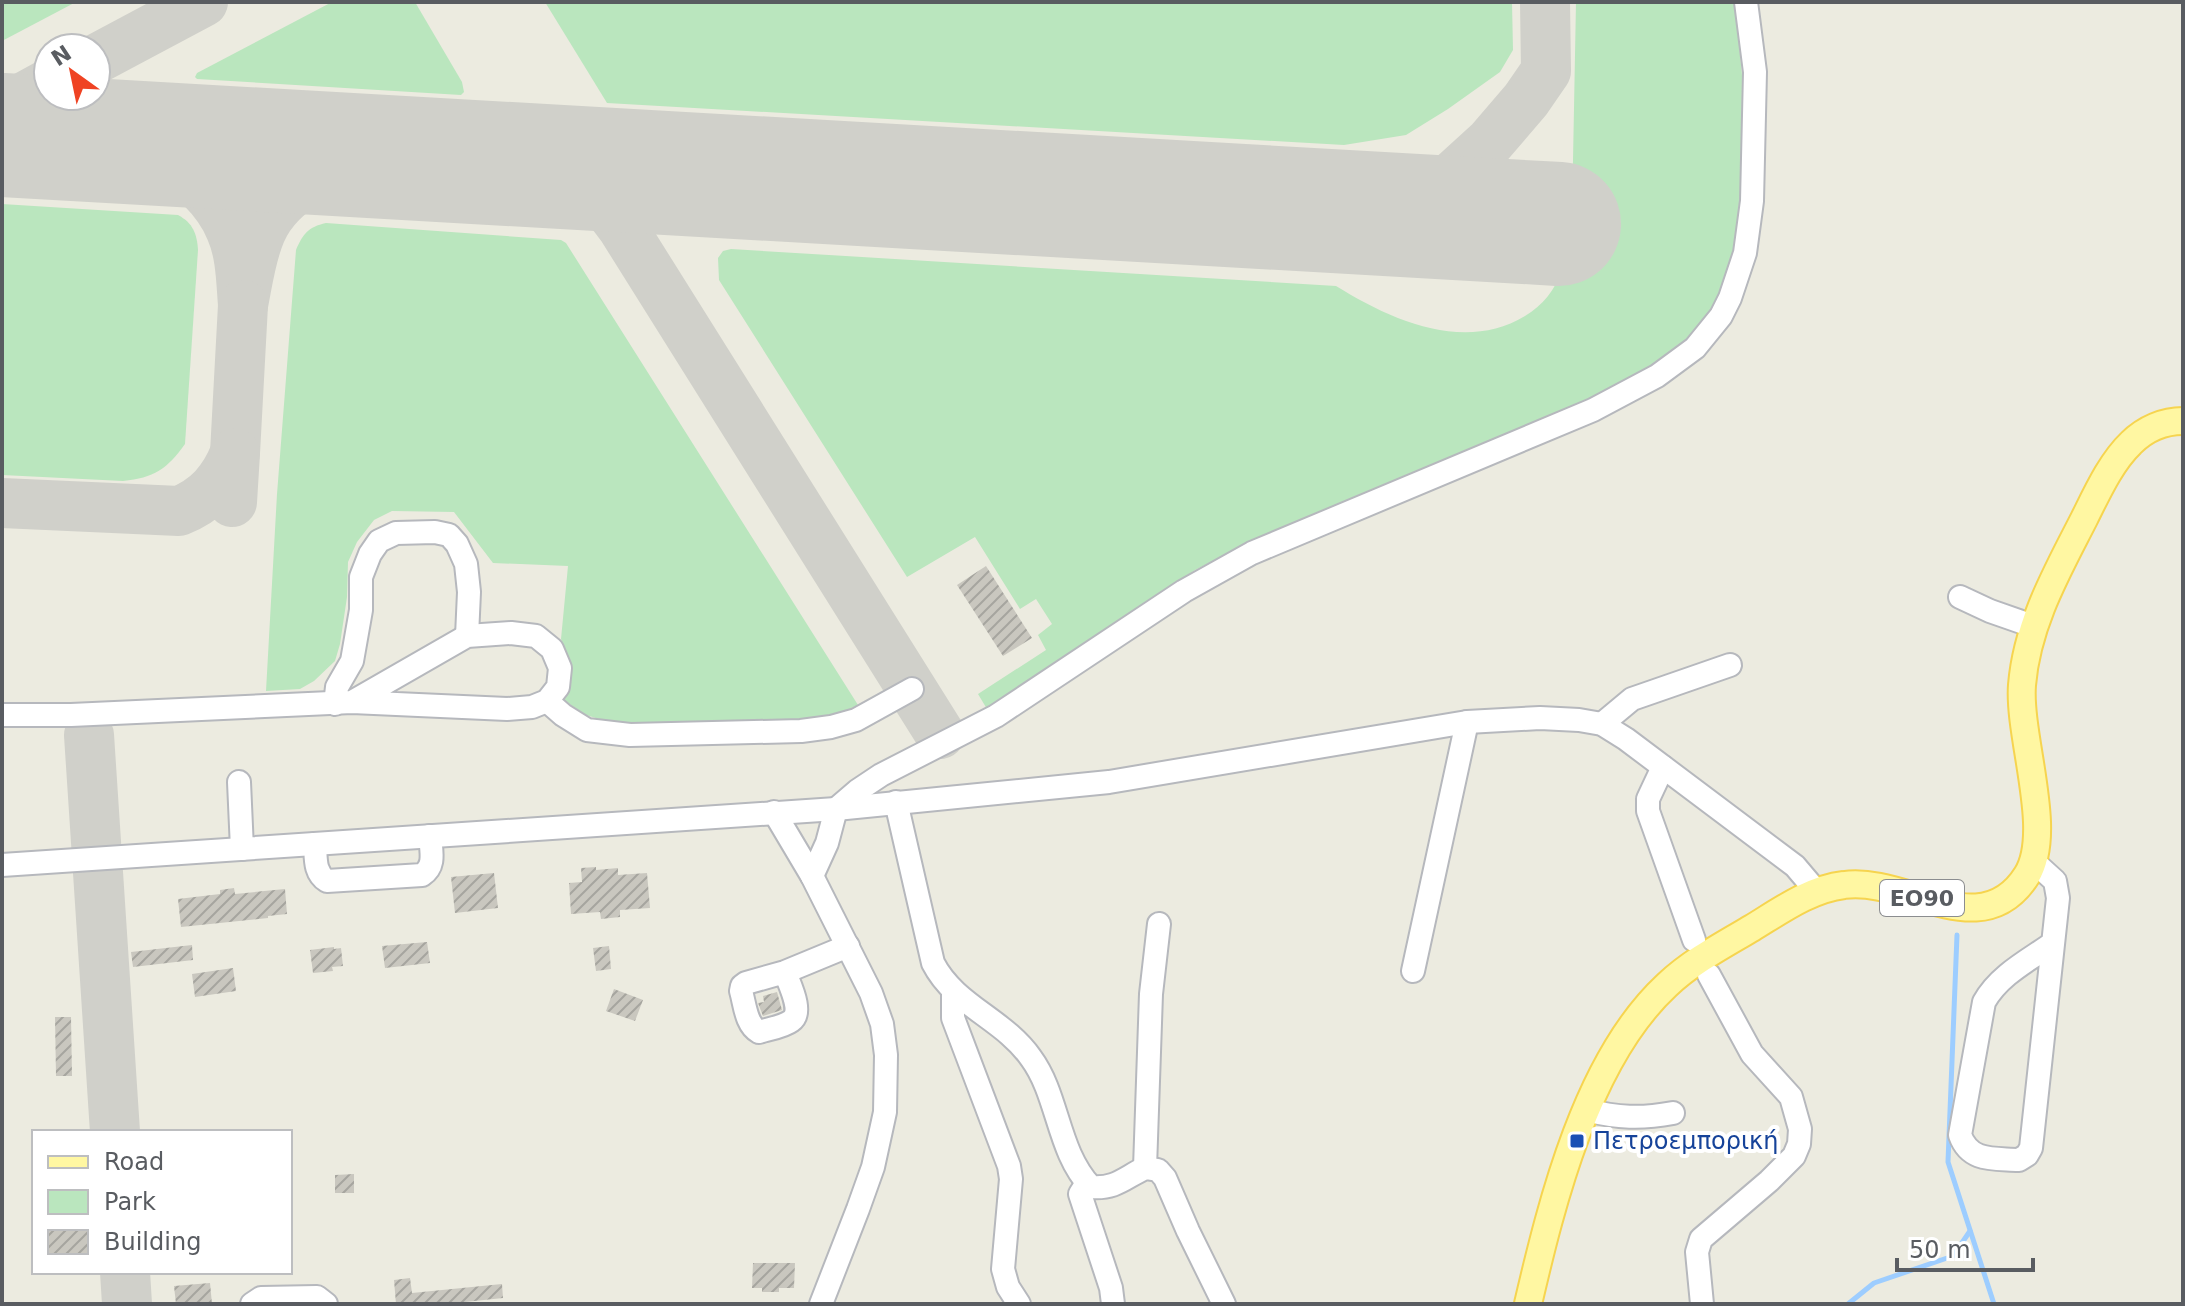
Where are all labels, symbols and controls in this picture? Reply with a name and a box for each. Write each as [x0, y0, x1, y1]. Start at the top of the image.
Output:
north arrow [32, 32, 112, 112]
text: N [47, 40, 76, 71]
road number: ΕΟ90 [1880, 880, 1964, 916]
place label: Πετροεμπορική [1593, 1127, 1778, 1155]
legend [32, 1130, 292, 1274]
marker: Πετροεμπορική [1568, 1132, 1586, 1150]
text: Road [104, 1148, 164, 1176]
text: Park [104, 1188, 156, 1216]
scale bar [1897, 1222, 2033, 1272]
text: Building [104, 1228, 201, 1256]
text: 50 m [1909, 1236, 1971, 1264]

